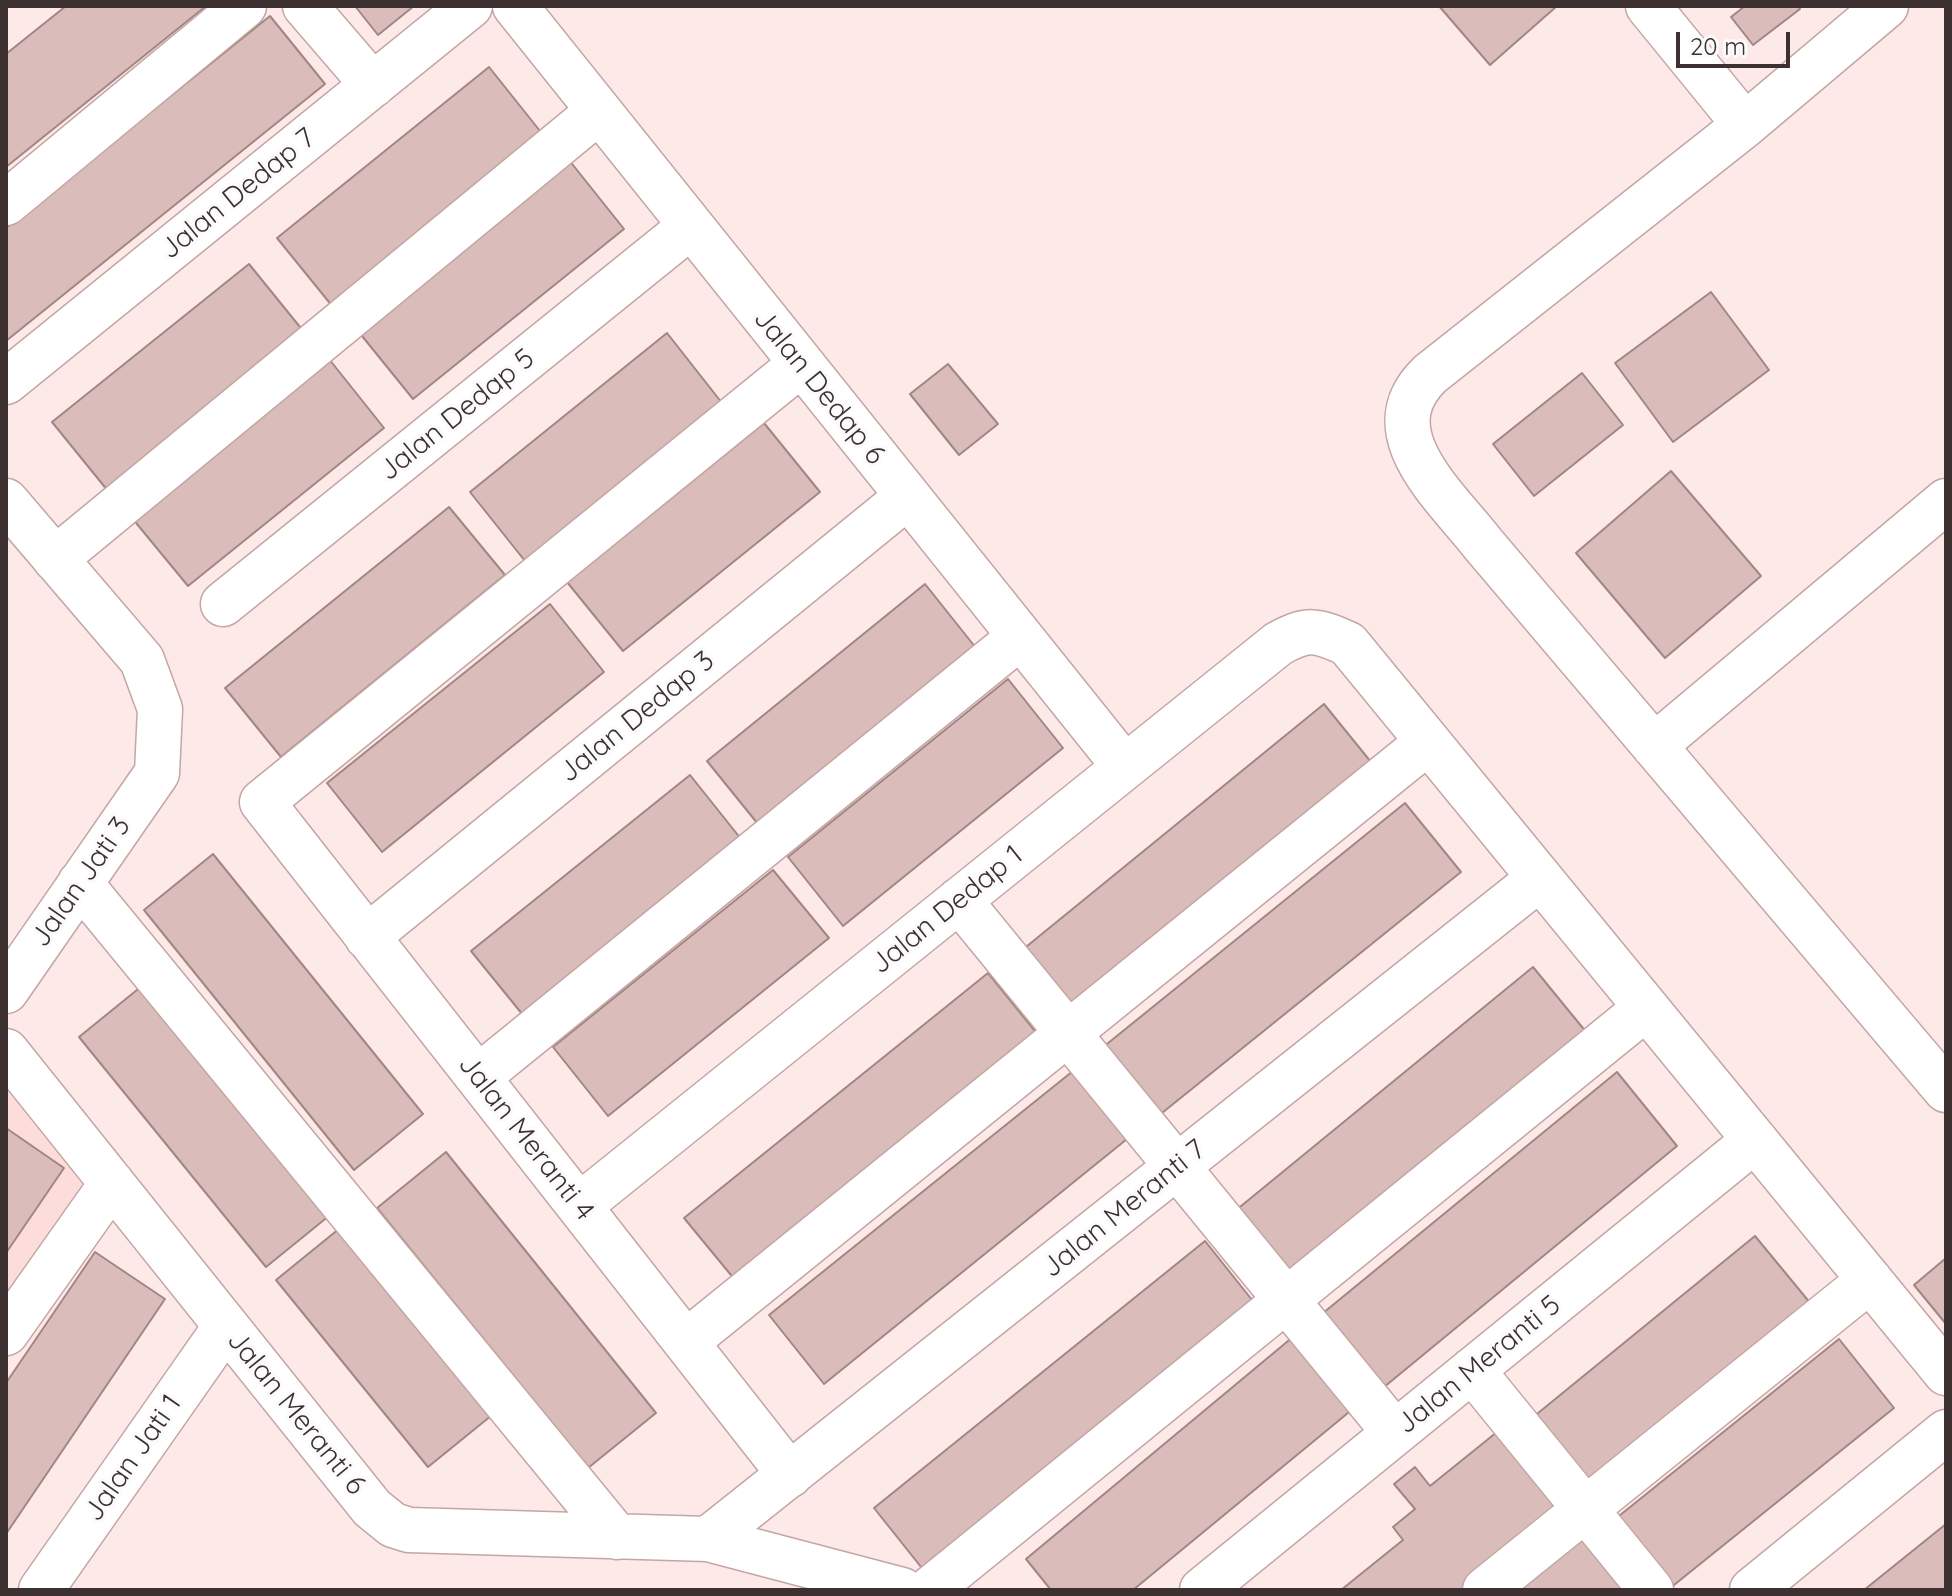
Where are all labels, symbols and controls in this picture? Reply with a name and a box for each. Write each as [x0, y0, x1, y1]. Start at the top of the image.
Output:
scale bar [1680, 16, 1794, 66]
text: 20 m [1690, 31, 1746, 61]
street label: Jalan Dedap 7 [154, 121, 322, 267]
street label: Jalan Dedap 6 [746, 303, 892, 471]
street label: Jalan Dedap 5 [373, 342, 541, 488]
street label: Jalan Dedap 3 [553, 644, 721, 790]
street label: Jalan Jati 3 [24, 811, 138, 953]
street label: Jalan Dedap 1 [864, 839, 1030, 981]
street label: Jalan Meranti 4 [451, 1049, 601, 1227]
street label: Jalan Meranti 7 [1036, 1133, 1212, 1285]
street label: Jalan Meranti 5 [1390, 1289, 1568, 1441]
street label: Jalan Meranti 6 [220, 1324, 372, 1502]
street label: Jalan Jati 1 [77, 1388, 189, 1528]

